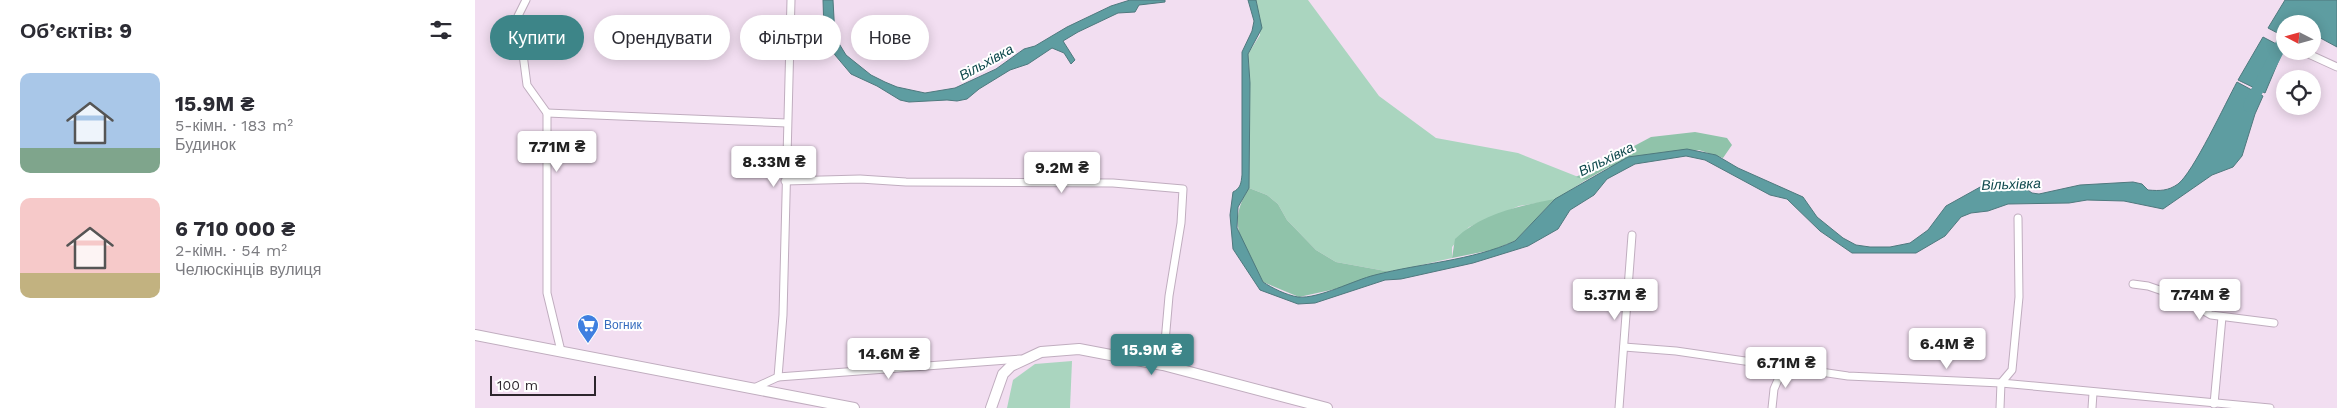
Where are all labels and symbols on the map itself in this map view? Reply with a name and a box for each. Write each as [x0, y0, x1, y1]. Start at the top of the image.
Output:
north arrow [2276, 15, 2321, 60]
water label: Вільхівка [956, 40, 1016, 83]
pin: 7.71M ₴ [511, 130, 603, 173]
water label: Вільхівка [1576, 139, 1636, 179]
pin: 8.33M ₴ [728, 146, 820, 188]
pin: 9.2M ₴ [1021, 152, 1103, 194]
water label: Вільхівка [1981, 175, 2041, 193]
pin: 5.37M ₴ [1569, 278, 1661, 321]
pin: 7.74M ₴ [2154, 278, 2246, 321]
supermarket icon: Вогник [576, 313, 600, 344]
place label: Вогник [604, 318, 642, 332]
pin: 6.4M ₴ [1906, 328, 1988, 370]
pin: 15.9M ₴ [1106, 334, 1198, 376]
pin: 14.6M ₴ [843, 338, 935, 380]
pin: 6.71M ₴ [1740, 346, 1832, 389]
scale bar [490, 373, 596, 396]

